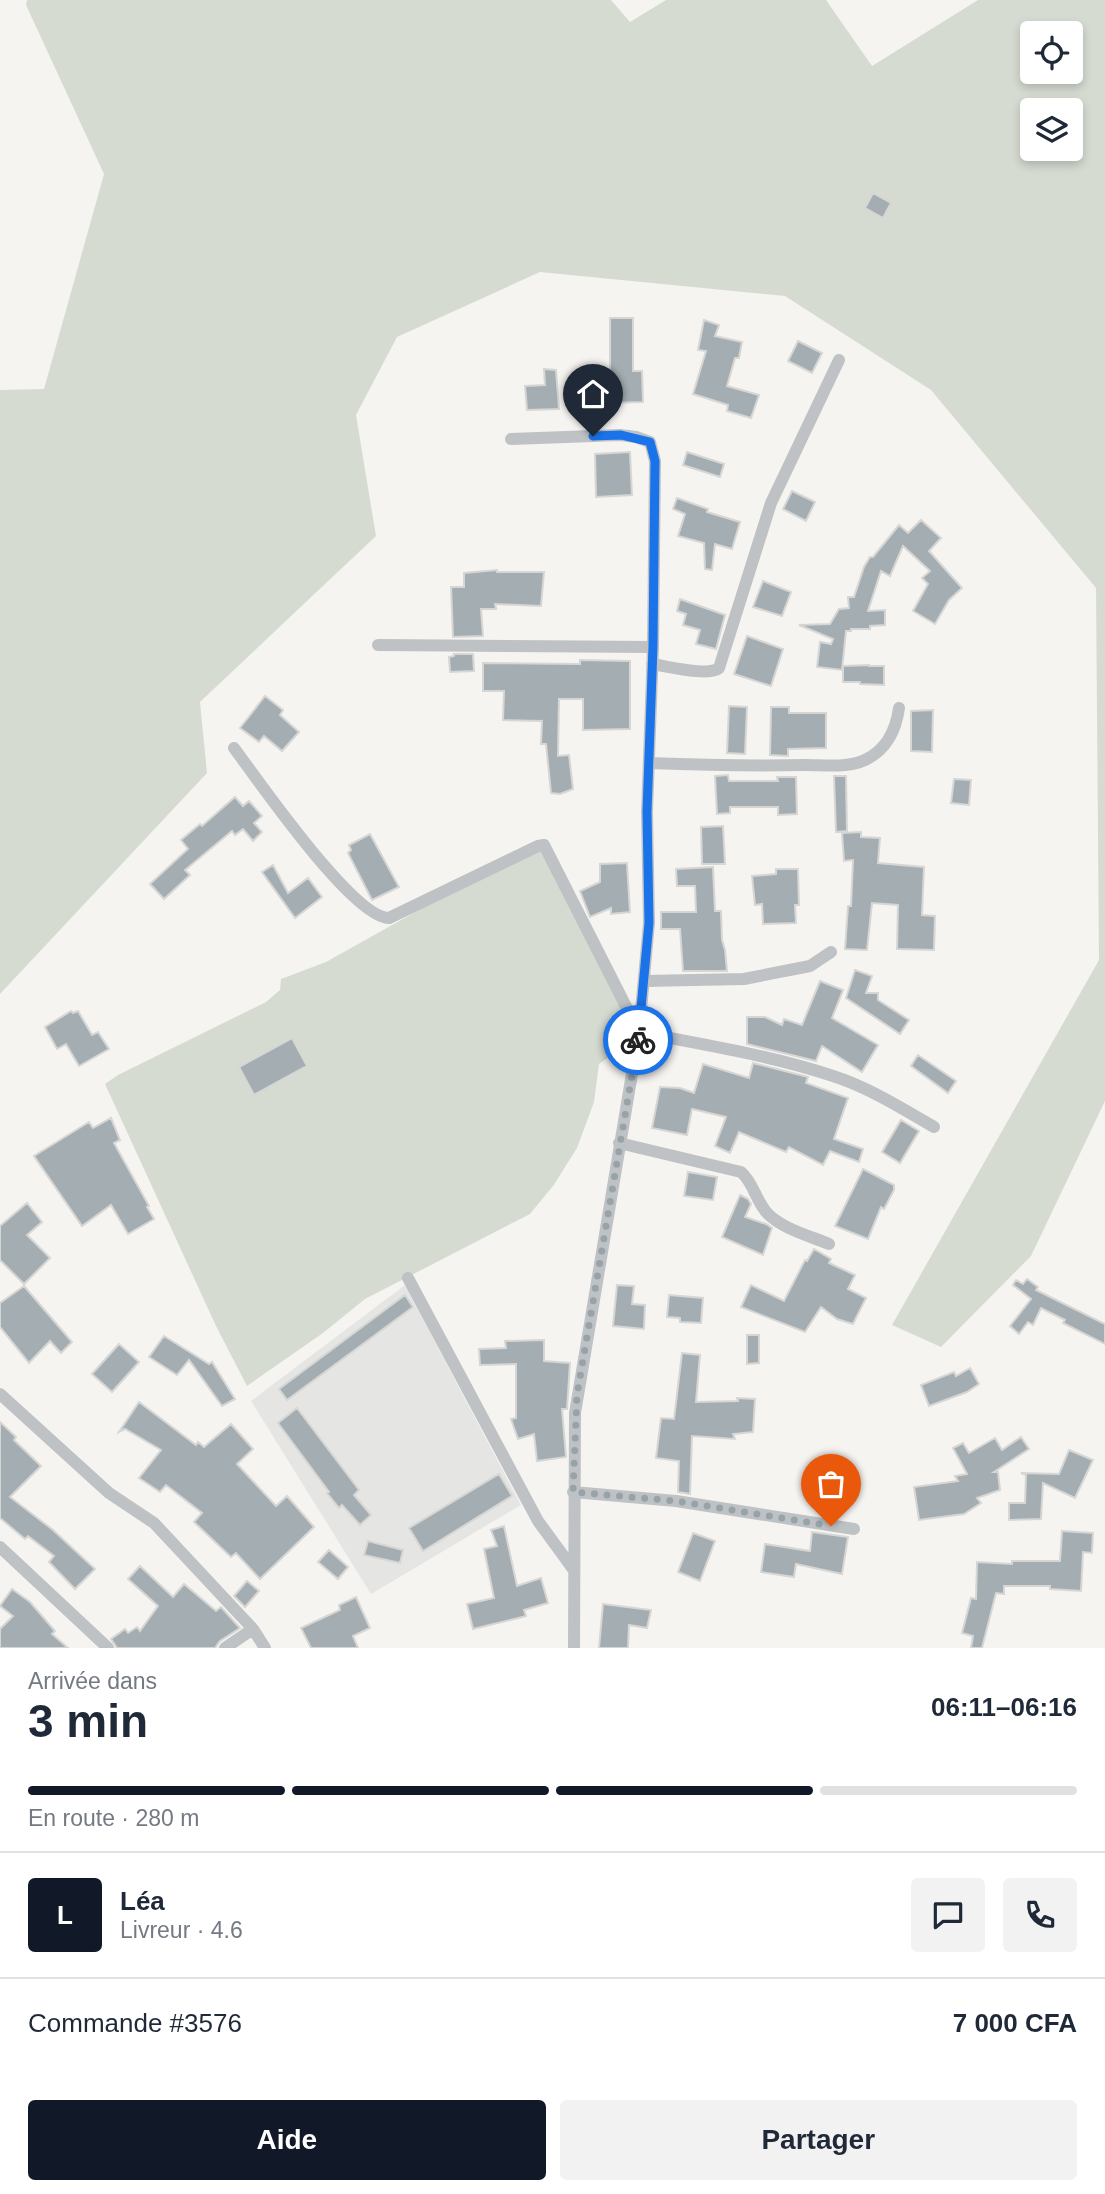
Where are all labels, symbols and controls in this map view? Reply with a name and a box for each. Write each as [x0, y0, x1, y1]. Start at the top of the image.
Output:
map controls [1020, 21, 1083, 161]
button: locate [1020, 21, 1083, 84]
button: layers [1020, 98, 1083, 161]
pin [563, 364, 623, 436]
icon: home [574, 375, 612, 413]
courier [603, 1005, 673, 1075]
icon: bike [619, 1021, 657, 1059]
pin [801, 1454, 861, 1526]
icon: bag [812, 1465, 850, 1503]
text: Arrivée dans [28, 1668, 157, 1694]
text: 06:11–06:16 [931, 1692, 1077, 1722]
text: 3 min [28, 1695, 148, 1747]
text: En route · 280 m [28, 1805, 199, 1831]
button: chat [911, 1878, 985, 1952]
button: phone [1003, 1878, 1077, 1952]
text: Léa [120, 1886, 165, 1916]
text: L [57, 1900, 73, 1930]
text: Livreur · 4.6 [120, 1917, 243, 1943]
text: Commande #3576 [28, 2008, 242, 2038]
text: 7 000 CFA [953, 2008, 1077, 2038]
button: Aide [28, 2100, 546, 2180]
button: Partager [560, 2100, 1077, 2180]

